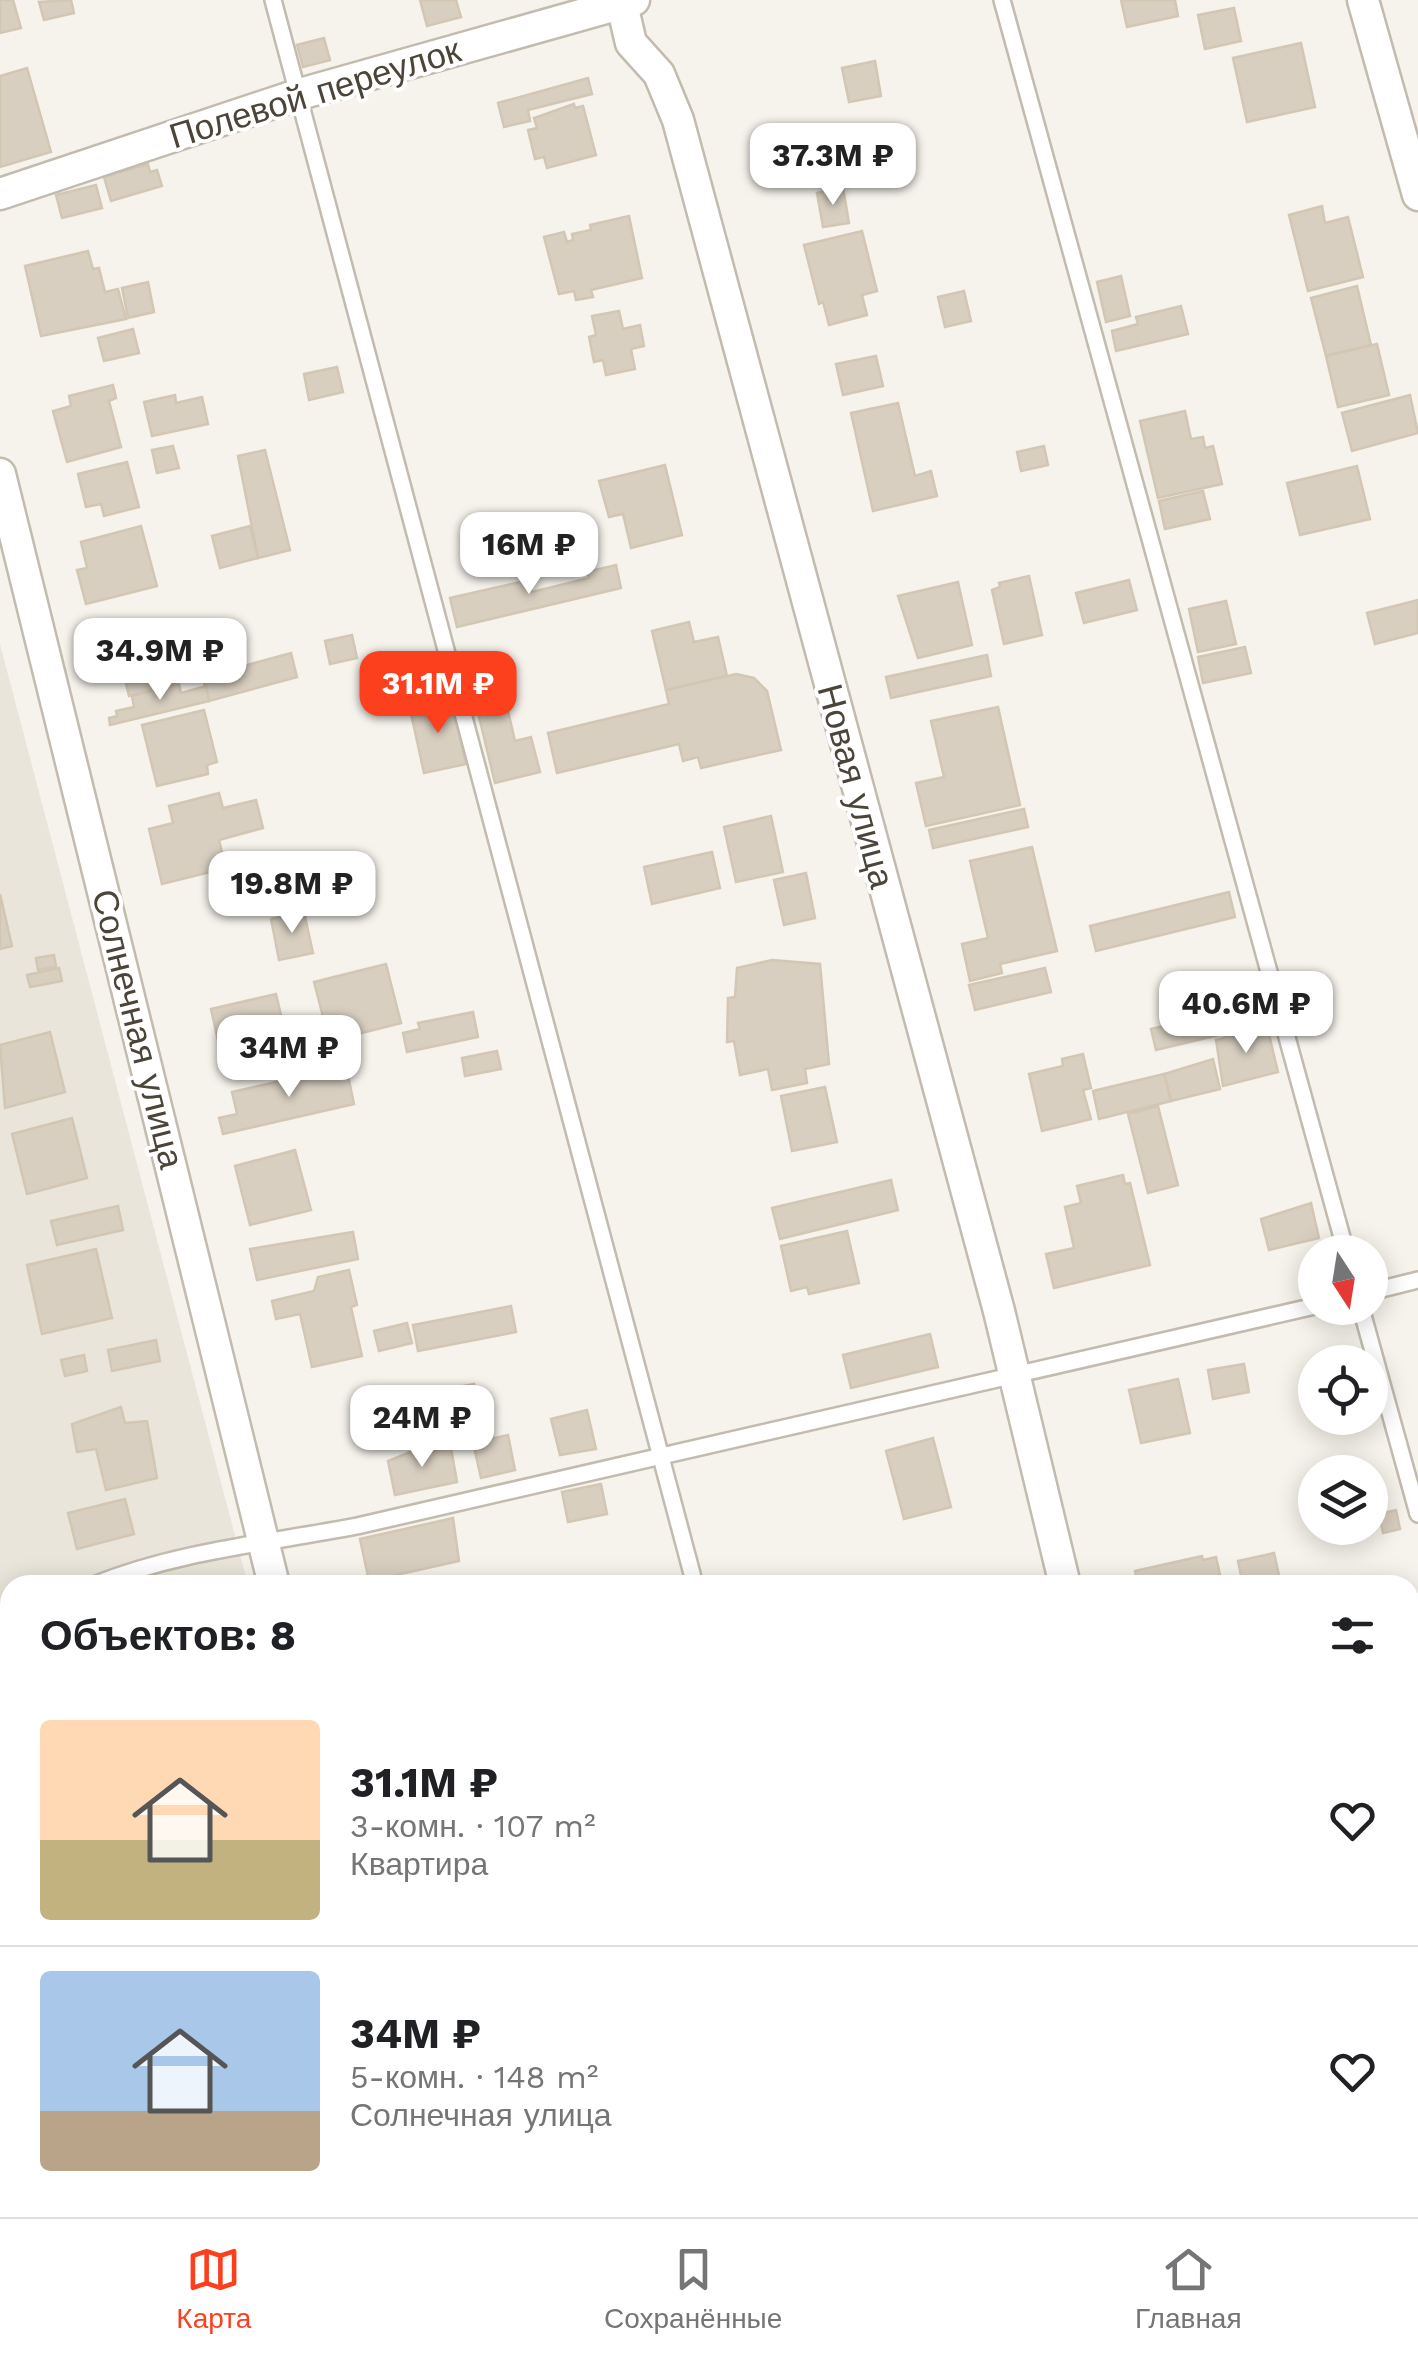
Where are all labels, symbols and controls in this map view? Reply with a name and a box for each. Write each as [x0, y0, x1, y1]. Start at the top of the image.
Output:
street label: Полевой переулок [164, 29, 466, 157]
pin: 37.3M ₽ [741, 123, 925, 208]
text: 37.3M ₽ [772, 136, 894, 174]
pin: 16M ₽ [459, 512, 599, 597]
text: 16M ₽ [482, 525, 576, 563]
pin: 34.9M ₽ [68, 618, 252, 703]
text: 34.9M ₽ [96, 631, 224, 669]
pin: 31.1M ₽ [346, 651, 530, 736]
text: 31.1M ₽ [382, 664, 494, 702]
street label: Новая улица [809, 679, 904, 893]
pin: 19.8M ₽ [200, 851, 384, 936]
text: 19.8M ₽ [231, 864, 353, 902]
street label: Солнечная улица [83, 885, 193, 1173]
pin: 40.6M ₽ [1154, 971, 1338, 1056]
text: 40.6M ₽ [1181, 984, 1311, 1022]
pin: 34M ₽ [219, 1015, 359, 1100]
text: 34M ₽ [239, 1028, 339, 1066]
north arrow [1298, 1235, 1388, 1325]
map controls [1298, 1235, 1388, 1545]
button: locate [1298, 1345, 1388, 1435]
pin: 24M ₽ [352, 1385, 492, 1470]
text: 24M ₽ [372, 1398, 472, 1436]
button: layers [1298, 1455, 1388, 1545]
icon: filters [1325, 1608, 1380, 1663]
text: Объектов: 8 [40, 1611, 296, 1660]
text: 31.1M ₽ [350, 1758, 498, 1807]
icon: home [120, 1760, 240, 1880]
icon: heart [1325, 1793, 1380, 1848]
text: 3-комн. · 107 m² [350, 1807, 596, 1845]
text: Квартира [350, 1845, 488, 1883]
text: 34M ₽ [350, 2009, 481, 2058]
icon: home [120, 2011, 240, 2131]
icon: heart [1325, 2044, 1380, 2099]
text: 5-комн. · 148 m² [350, 2058, 599, 2096]
text: Солнечная улица [350, 2096, 612, 2134]
tab: Карта [176, 2242, 251, 2335]
tab: Сохранённые [604, 2242, 782, 2335]
tab: Главная [1135, 2242, 1242, 2335]

